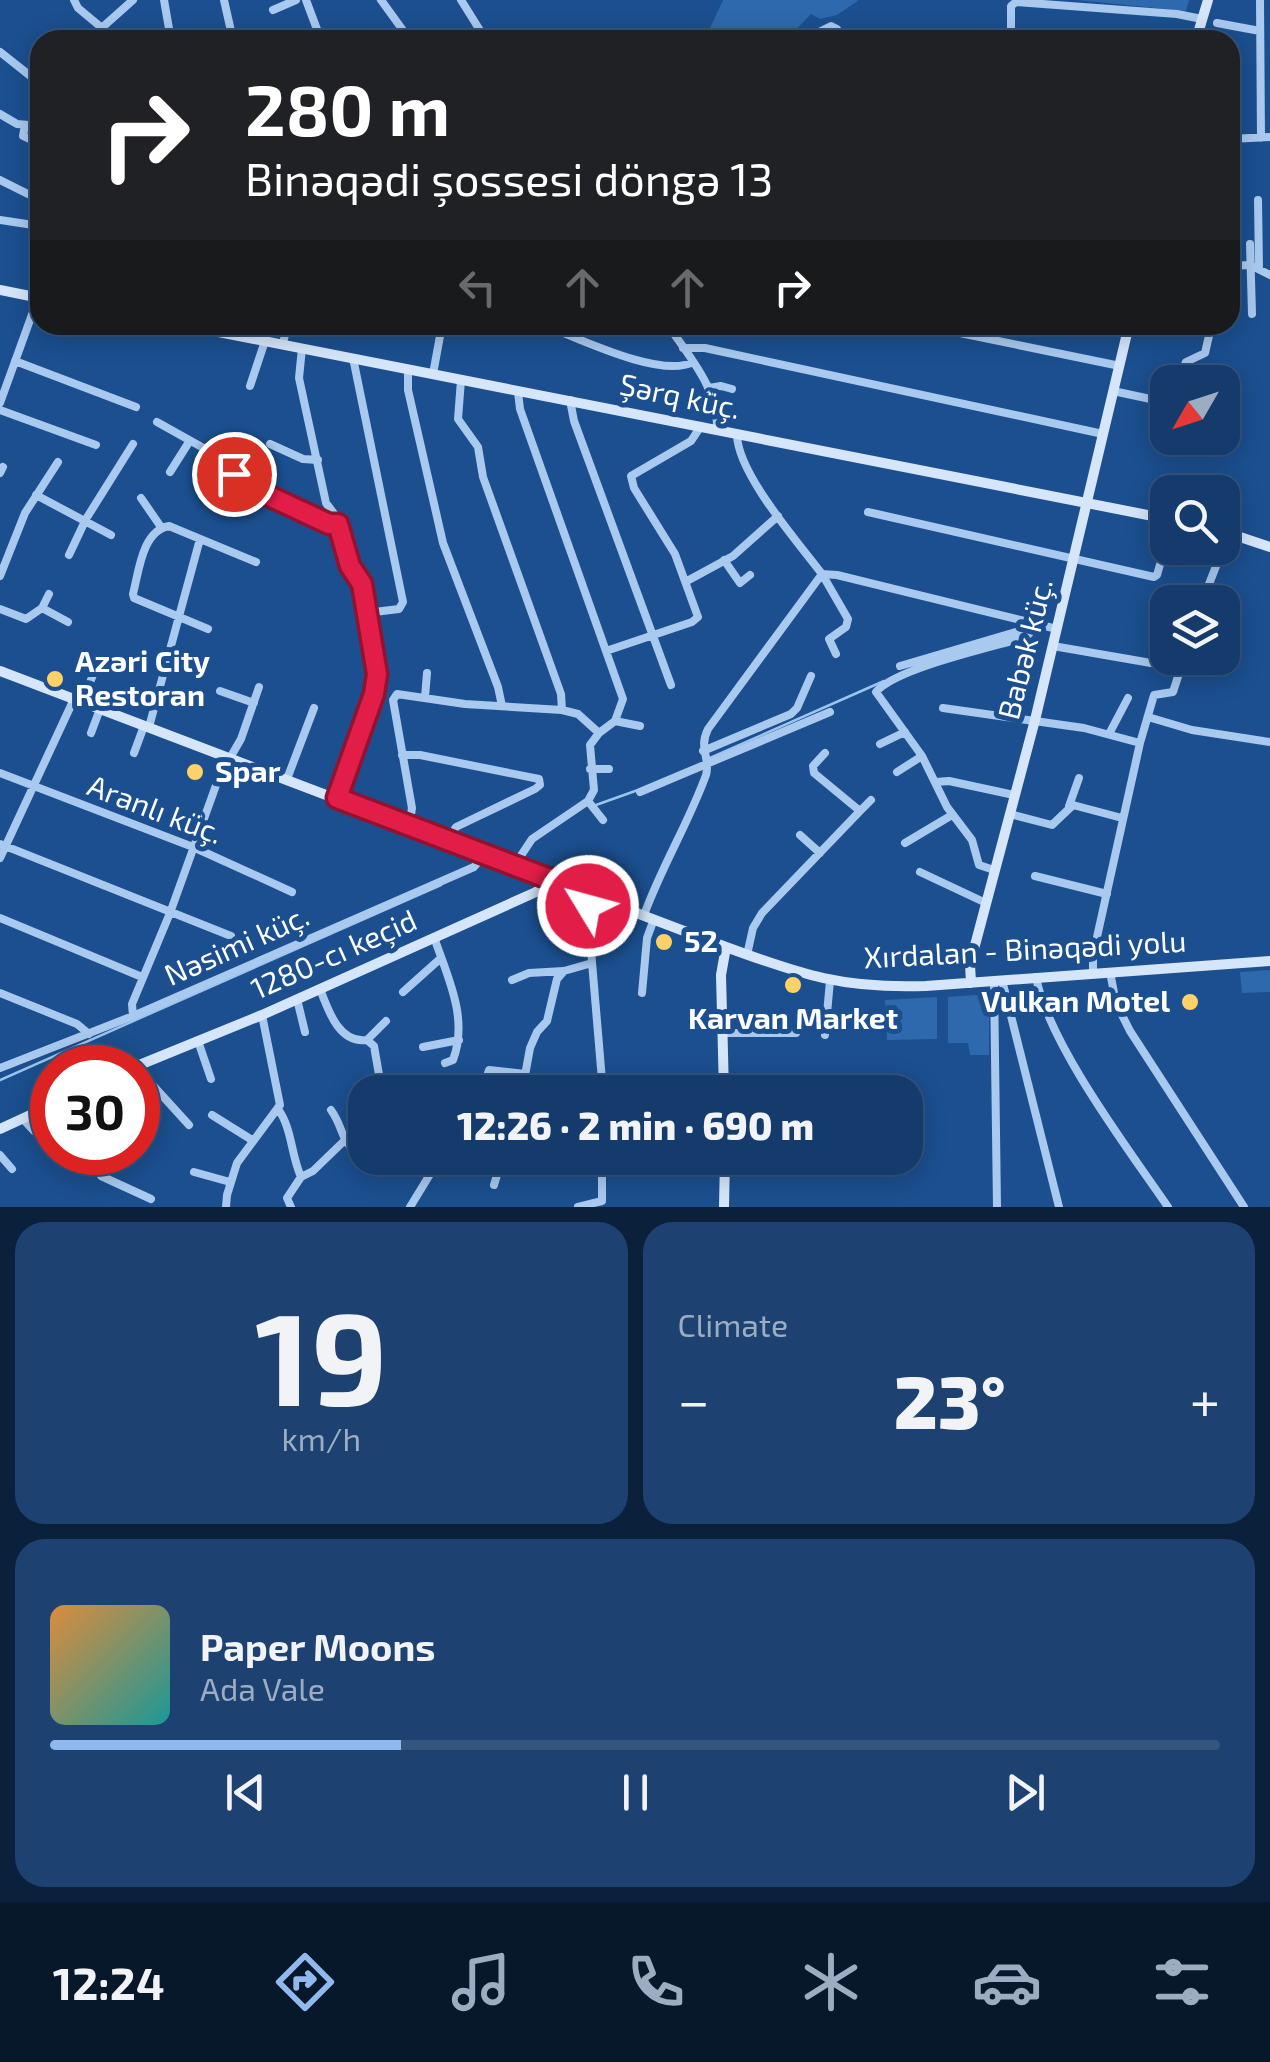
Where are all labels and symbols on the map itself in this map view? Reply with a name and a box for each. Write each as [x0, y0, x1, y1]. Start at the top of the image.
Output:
street label: Şərq küç. [617, 365, 744, 426]
north arrow [1150, 365, 1240, 455]
pin [192, 432, 277, 517]
street label: Babək küç. [989, 574, 1060, 723]
place label: Azəri City Restoran [75, 642, 210, 712]
marker: Azəri City Restoran [44, 668, 66, 690]
place label: Spar [215, 752, 281, 788]
marker: Spar [184, 761, 206, 783]
street label: Aranlı küç. [83, 766, 228, 851]
position arrow [536, 854, 640, 958]
street label: Nəsimi küç. [158, 896, 314, 993]
street label: 1280-cı keçid [245, 901, 422, 1007]
place label: 52 [684, 922, 718, 958]
street label: Xırdalan - Binəqədi yolu [863, 922, 1187, 974]
marker: 52 [653, 931, 675, 953]
marker: Karvan Market [782, 974, 804, 996]
place label: Vulkan Motel [981, 982, 1170, 1018]
marker: Vulkan Motel [1179, 991, 1201, 1013]
place label: Karvan Market [688, 999, 898, 1035]
speed limit sign: 30 [30, 1045, 160, 1175]

